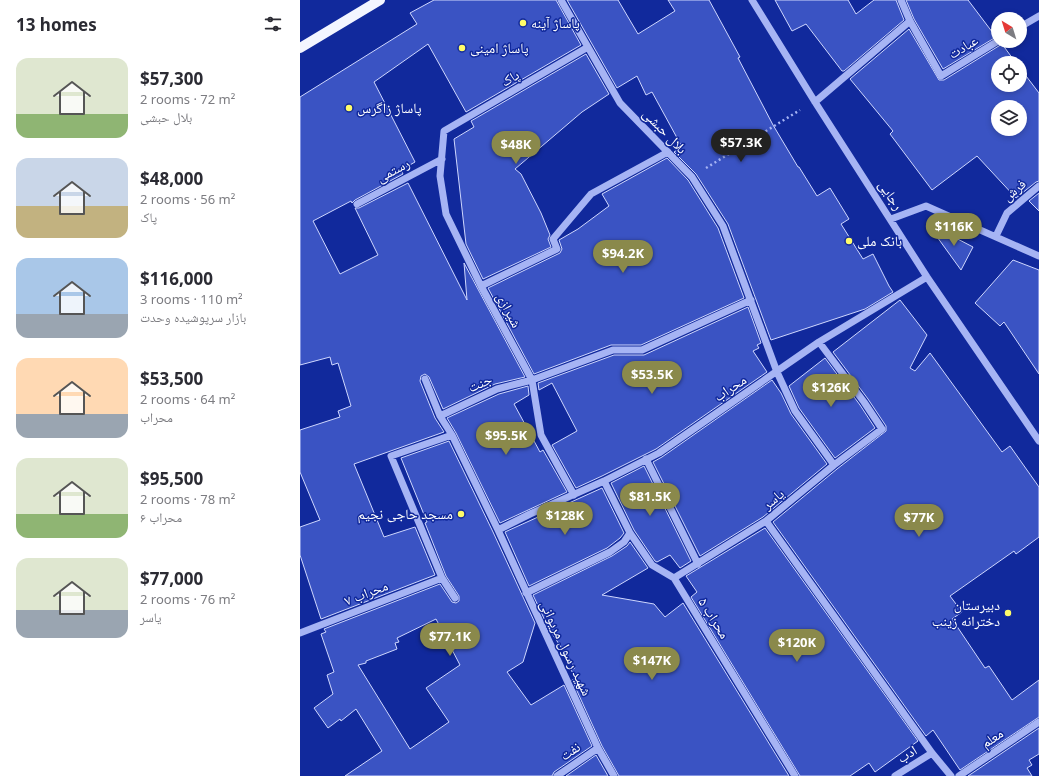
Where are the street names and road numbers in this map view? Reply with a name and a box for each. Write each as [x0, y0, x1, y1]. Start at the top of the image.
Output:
street label: عبادت [944, 30, 981, 63]
street label: پاک [497, 65, 523, 91]
street label: بلال حبشی [639, 104, 692, 158]
street label: رستمی [373, 153, 413, 186]
street label: فرش [998, 174, 1030, 205]
street label: رجایی [875, 176, 908, 213]
street label: شیرازی [492, 289, 527, 331]
street label: جنت [465, 369, 495, 396]
street label: محراب [710, 370, 750, 405]
street label: یاسر [757, 484, 788, 514]
street label: محراب ۷ [341, 576, 390, 610]
street label: محراب ۵ [694, 593, 735, 642]
street label: شهید رسول مریوانی [536, 597, 597, 699]
street label: معلم [977, 723, 1007, 753]
street label: نفت [556, 737, 584, 764]
street label: ادب [893, 740, 920, 767]

